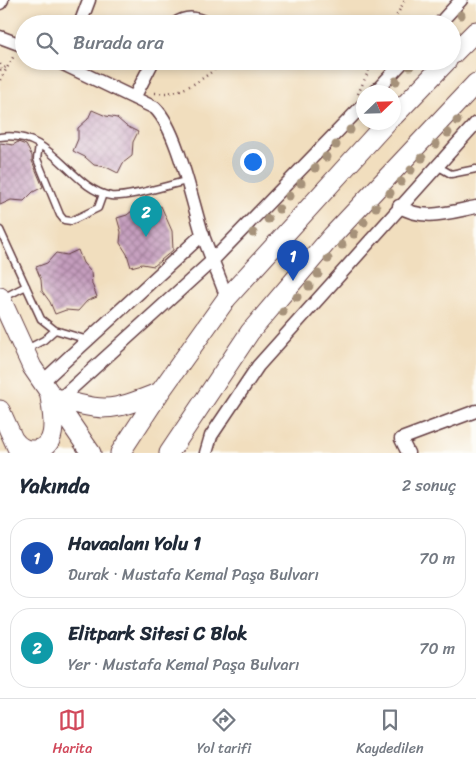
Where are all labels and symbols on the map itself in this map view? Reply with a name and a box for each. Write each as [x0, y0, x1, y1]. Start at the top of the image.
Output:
north arrow [356, 85, 401, 130]
your location [240, 149, 266, 175]
pin: 2 [130, 196, 162, 237]
pin: 1 [277, 240, 309, 281]

